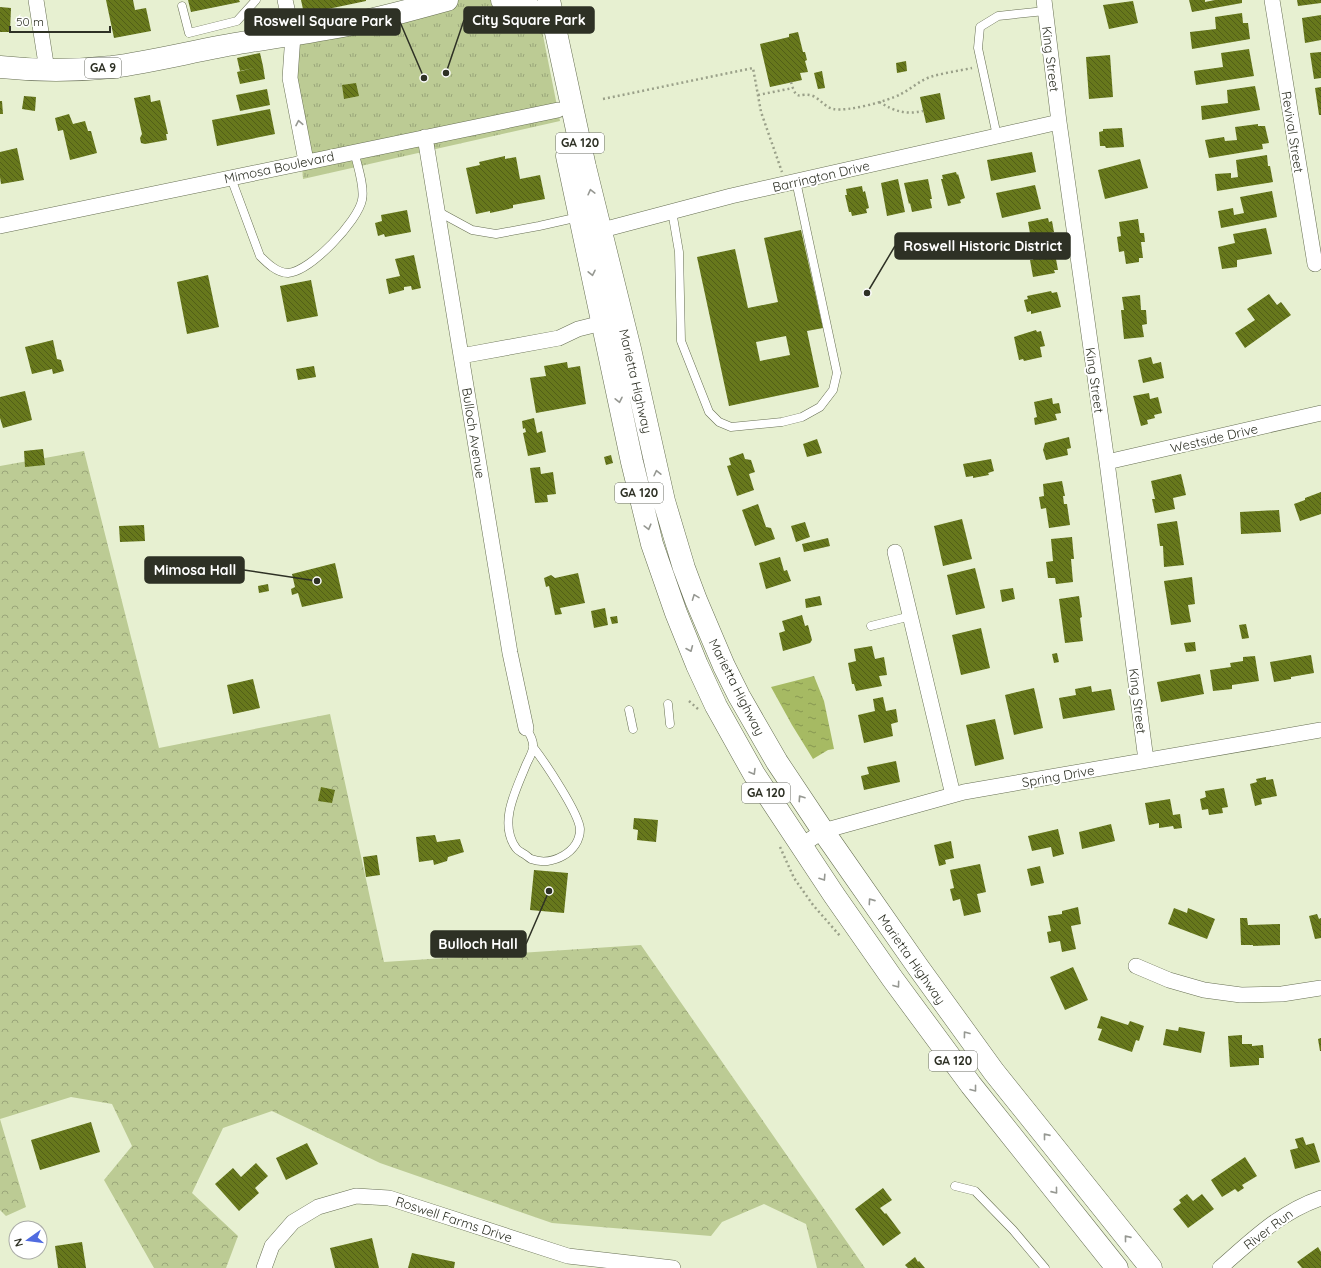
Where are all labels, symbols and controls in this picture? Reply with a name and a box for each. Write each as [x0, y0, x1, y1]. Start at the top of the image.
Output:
callout: City Square Park [464, 7, 594, 33]
scale bar [10, 8, 110, 34]
callout: Roswell Square Park [245, 9, 400, 35]
text: City Square Park [472, 11, 586, 29]
text: Roswell Square Park [254, 12, 392, 30]
text: 50 m [16, 14, 44, 29]
street label: King Street [1039, 25, 1063, 93]
road number: GA 9 [85, 58, 121, 78]
street label: Revival Street [1279, 90, 1307, 174]
one-way arrow [295, 120, 303, 126]
road number: GA 120 [556, 133, 604, 153]
street label: Mimosa Boulevard [223, 148, 335, 186]
street label: Barrington Drive [771, 157, 871, 195]
one-way arrow [587, 189, 596, 196]
callout: Roswell Historic District [895, 233, 1070, 259]
text: Roswell Historic District [904, 237, 1063, 255]
one-way arrow [587, 270, 595, 276]
street label: Marietta Highway [616, 327, 656, 435]
street label: King Street [1082, 346, 1108, 414]
street label: Bulloch Avenue [459, 386, 489, 480]
one-way arrow [614, 397, 622, 403]
street label: Westside Drive [1169, 420, 1259, 456]
one-way arrow [654, 470, 662, 476]
road number: GA 120 [615, 483, 663, 503]
one-way arrow [643, 523, 651, 530]
callout: Mimosa Hall [145, 557, 244, 583]
text: Mimosa Hall [154, 561, 236, 579]
one-way arrow [692, 594, 700, 601]
street label: Marietta Highway [706, 636, 768, 738]
one-way arrow [686, 646, 694, 653]
street label: King Street [1126, 667, 1150, 735]
street label: Spring Drive [1020, 762, 1096, 790]
one-way arrow [749, 768, 756, 775]
road number: GA 120 [742, 783, 790, 803]
one-way arrow [799, 795, 806, 802]
one-way arrow [818, 873, 825, 880]
one-way arrow [868, 898, 876, 905]
street label: Marietta Highway [875, 911, 949, 1007]
callout: Bulloch Hall [431, 931, 526, 957]
text: Bulloch Hall [438, 935, 518, 953]
one-way arrow [892, 980, 899, 987]
one-way arrow [964, 1031, 971, 1038]
road number: GA 120 [929, 1051, 977, 1071]
one-way arrow [970, 1084, 977, 1092]
one-way arrow [1043, 1134, 1050, 1141]
one-way arrow [1051, 1186, 1058, 1193]
street label: Roswell Farms Drive [393, 1193, 515, 1245]
street label: River Run [1240, 1205, 1296, 1253]
north arrow [8, 1220, 48, 1260]
one-way arrow [1124, 1235, 1131, 1242]
text: N [11, 1237, 26, 1248]

